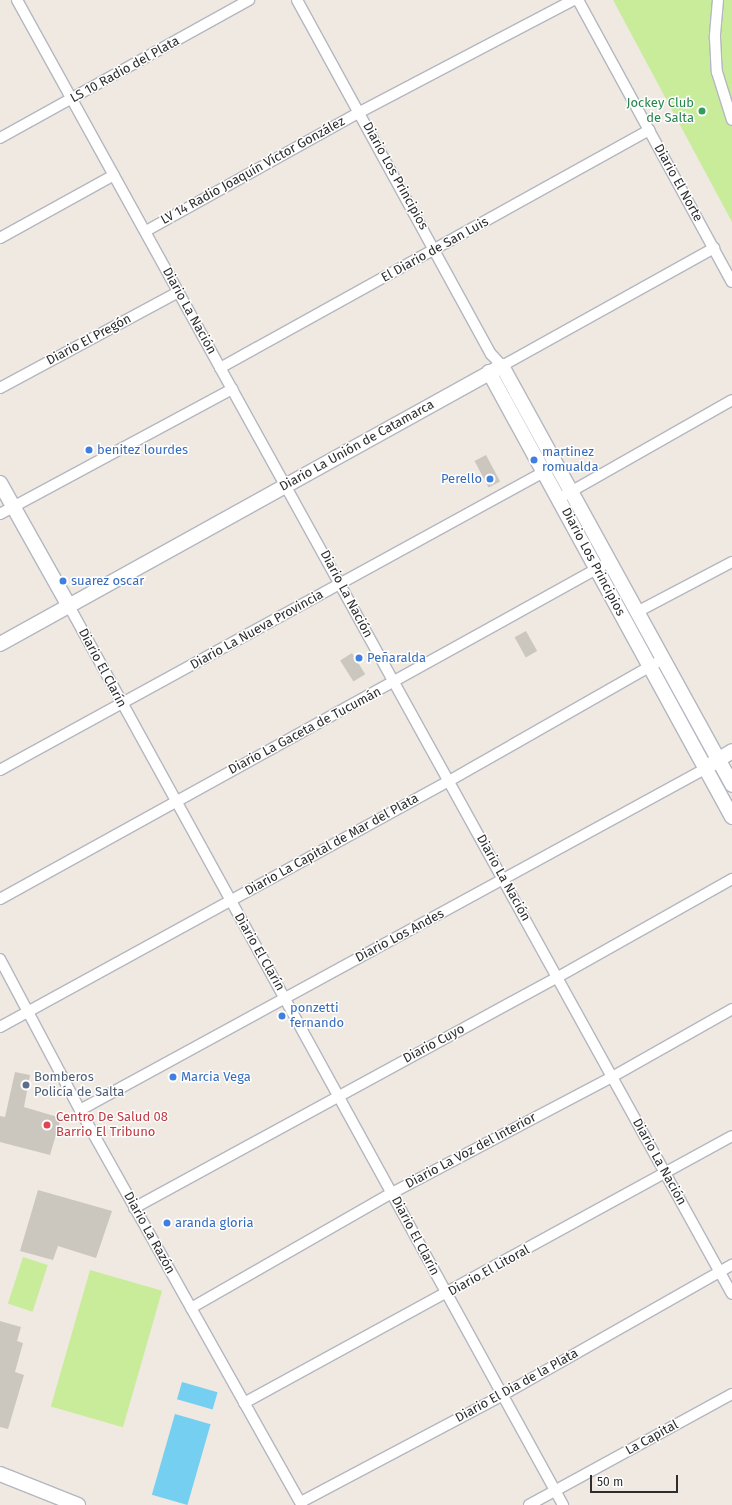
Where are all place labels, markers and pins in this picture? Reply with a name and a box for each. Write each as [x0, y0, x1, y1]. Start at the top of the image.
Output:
place label: Jockey Club de Salta [627, 96, 694, 127]
marker: Jockey Club de Salta [697, 106, 707, 116]
place label: benitez lourdes [97, 442, 188, 458]
marker: benitez lourdes [84, 445, 94, 455]
place label: martinez romualda [542, 445, 598, 476]
marker: martinez romualda [529, 455, 539, 465]
place label: Perello [441, 471, 482, 487]
marker: Perello [485, 474, 495, 484]
place label: suarez oscar [71, 573, 144, 589]
marker: suarez oscar [58, 576, 68, 586]
place label: Peñaralda [367, 650, 426, 666]
marker: Peñaralda [354, 653, 364, 663]
place label: ponzetti fernando [290, 1001, 344, 1032]
marker: ponzetti fernando [277, 1011, 287, 1021]
place label: Marcia Vega [181, 1069, 251, 1085]
place label: Bomberos Policía de Salta [34, 1070, 124, 1101]
marker: Marcia Vega [168, 1072, 178, 1082]
marker: Bomberos Policía de Salta [21, 1080, 31, 1090]
place label: Centro De Salud 08 Barrio El Tribuno [56, 1110, 168, 1141]
marker: Centro De Salud 08 Barrio El Tribuno [41, 1119, 53, 1131]
place label: aranda gloria [175, 1215, 253, 1231]
marker: aranda gloria [162, 1218, 172, 1228]

